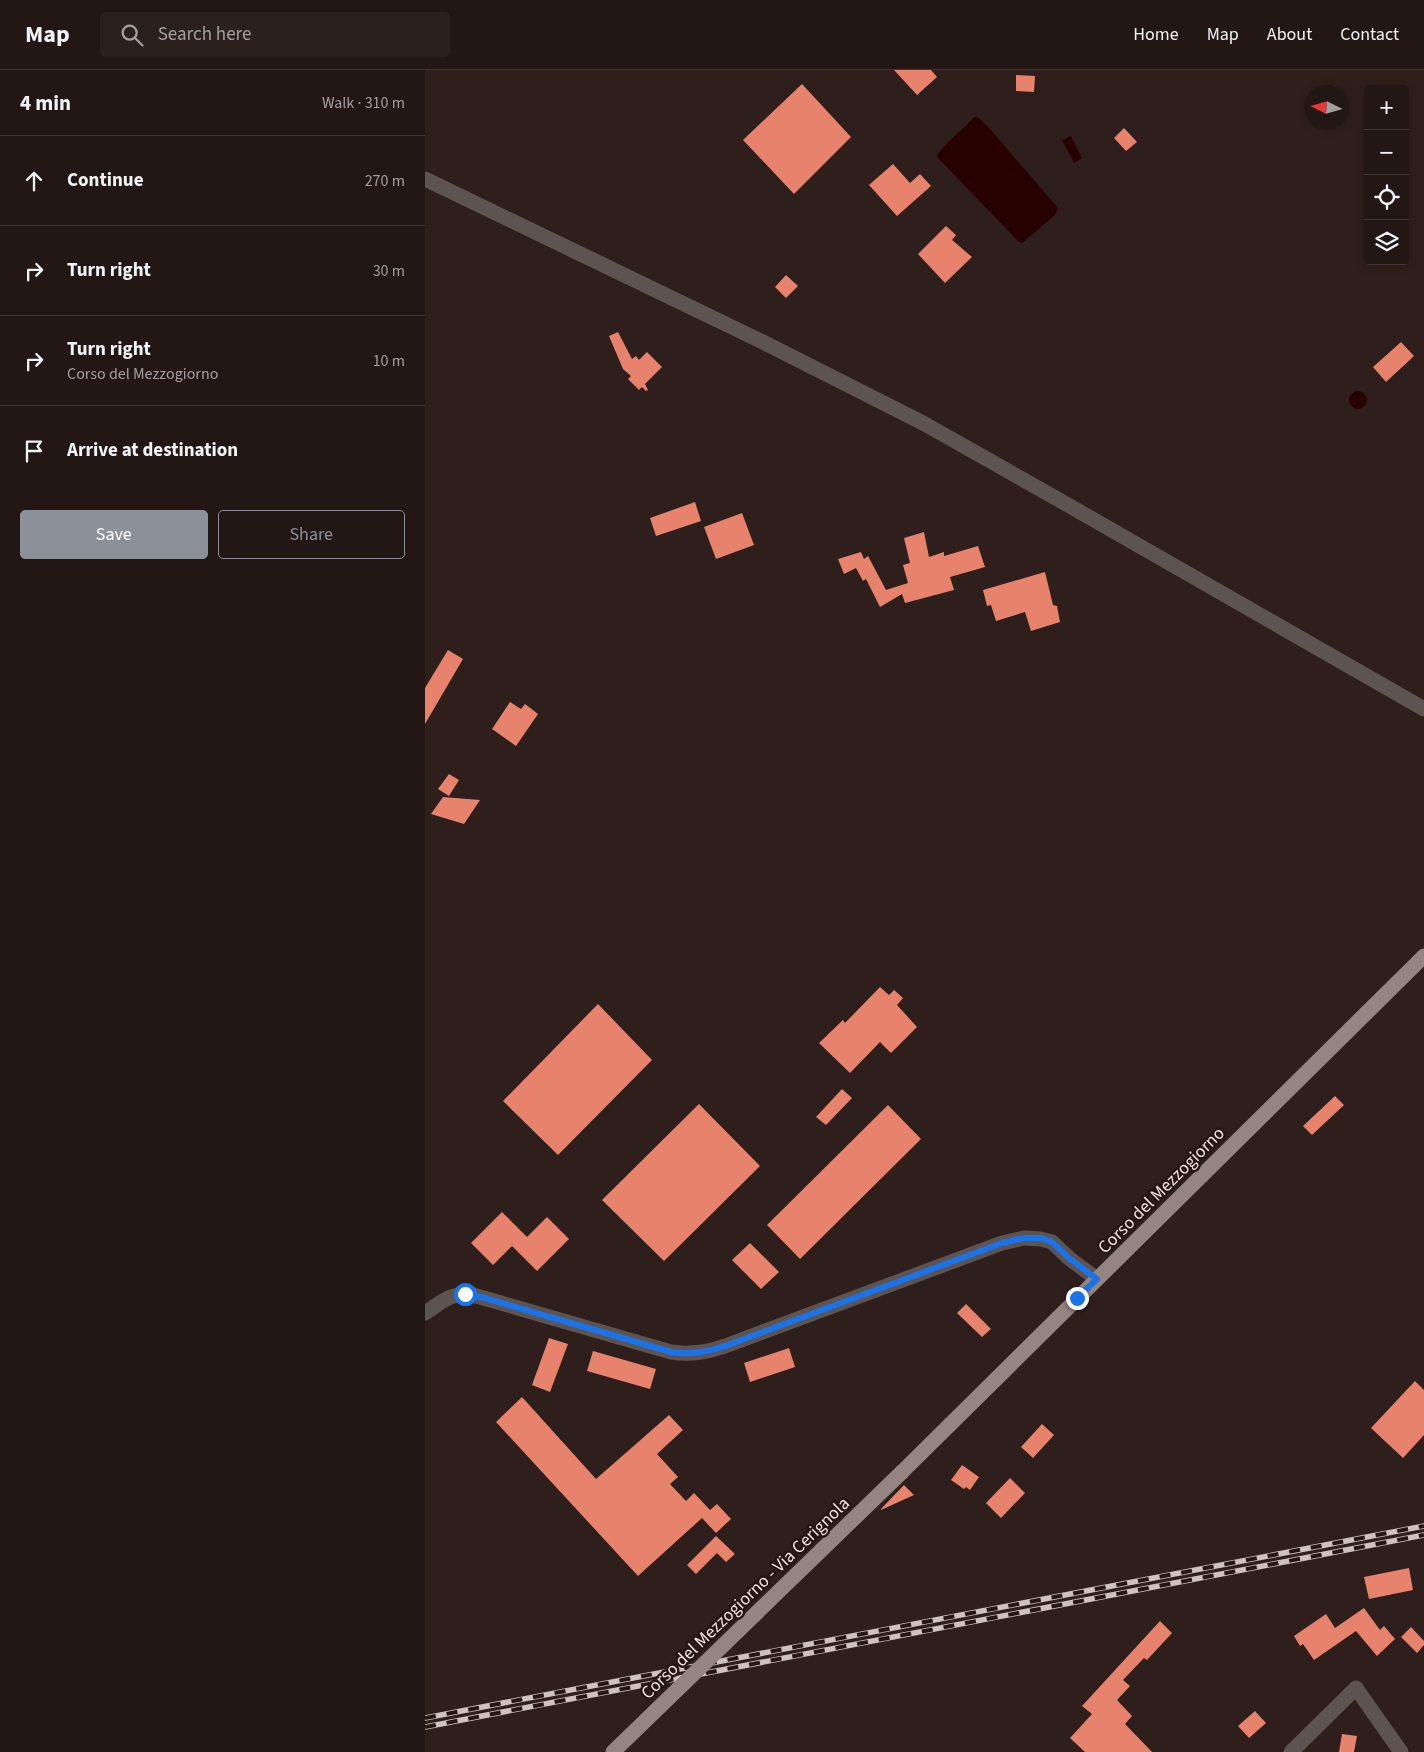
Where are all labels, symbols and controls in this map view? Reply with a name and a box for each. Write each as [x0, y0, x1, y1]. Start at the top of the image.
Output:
search box [100, 12, 450, 57]
text: Map [25, 17, 70, 52]
icon: search [118, 21, 146, 49]
text: Search here [158, 21, 251, 48]
text: Home [1133, 22, 1179, 47]
text: Map [1207, 22, 1239, 47]
text: About [1267, 22, 1312, 47]
text: Contact [1340, 22, 1399, 47]
north arrow [1304, 85, 1349, 130]
map controls [1364, 85, 1409, 265]
button: + [1364, 85, 1409, 130]
text: 4 min [20, 88, 71, 118]
text: Walk · 310 m [322, 92, 405, 114]
button: − [1364, 130, 1409, 175]
icon: ahead [20, 167, 48, 195]
text: Continue [67, 167, 144, 194]
text: 270 m [365, 170, 405, 192]
button: locate [1364, 175, 1409, 220]
button: layers [1364, 220, 1409, 265]
icon: right [20, 257, 48, 285]
text: Turn right [67, 257, 151, 284]
text: 30 m [373, 260, 405, 282]
text: Turn right [67, 336, 151, 363]
icon: right [20, 347, 48, 375]
text: 10 m [373, 350, 405, 372]
text: Corso del Mezzogiorno [67, 363, 218, 385]
icon: arrive [20, 437, 48, 465]
text: Arrive at destination [67, 437, 238, 464]
button: Save [20, 510, 208, 559]
button: Share [218, 510, 405, 559]
street label: Corso del Mezzogiorno [1092, 1121, 1230, 1259]
route start [454, 1283, 477, 1306]
route end [1066, 1287, 1089, 1310]
street label: Corso del Mezzogiorno - Via Cerignola [635, 1492, 855, 1705]

